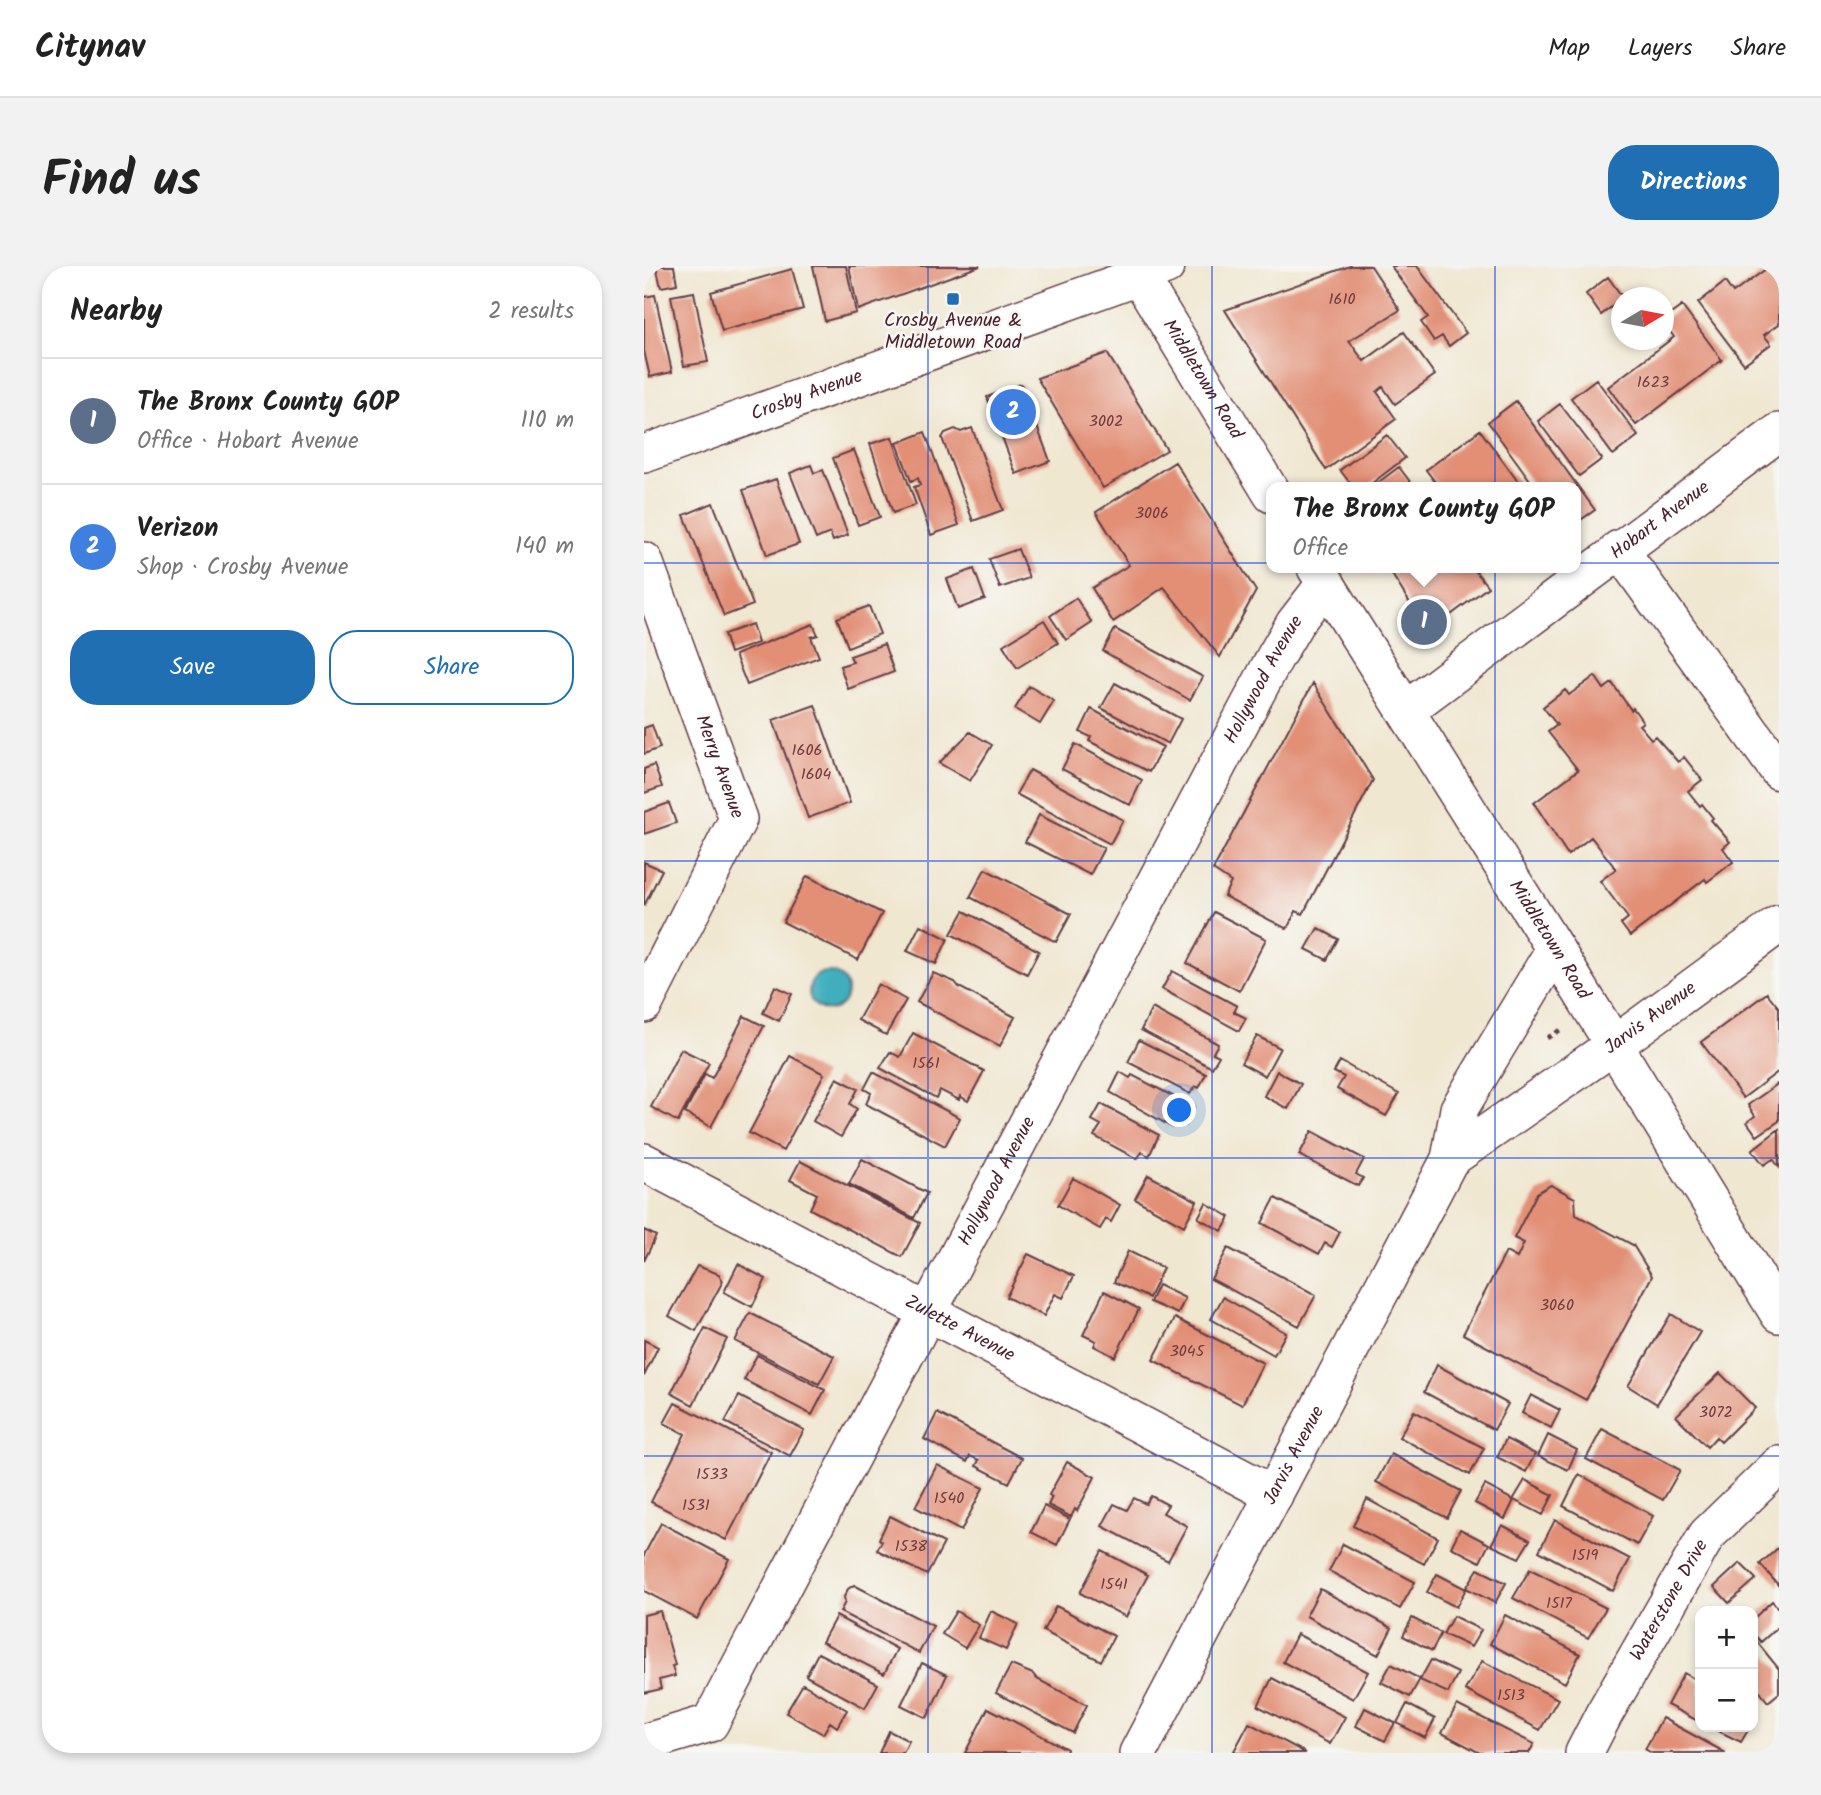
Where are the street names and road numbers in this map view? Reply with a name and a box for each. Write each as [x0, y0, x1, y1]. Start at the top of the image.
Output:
street label: Middletown Road [1154, 314, 1251, 446]
street label: Crosby Avenue [747, 361, 867, 429]
street label: Hobart Avenue [1604, 473, 1717, 568]
street label: Hollywood Avenue [1216, 608, 1311, 750]
street label: Merry Avenue [686, 711, 752, 823]
street label: Middletown Road [1500, 874, 1598, 1006]
street label: Jarvis Avenue [1598, 974, 1704, 1063]
street label: Hollywood Avenue [950, 1111, 1044, 1251]
street label: Zulette Avenue [899, 1287, 1021, 1371]
street label: Jarvis Avenue [1256, 1400, 1333, 1511]
street label: Waterstone Drive [1622, 1533, 1717, 1667]

